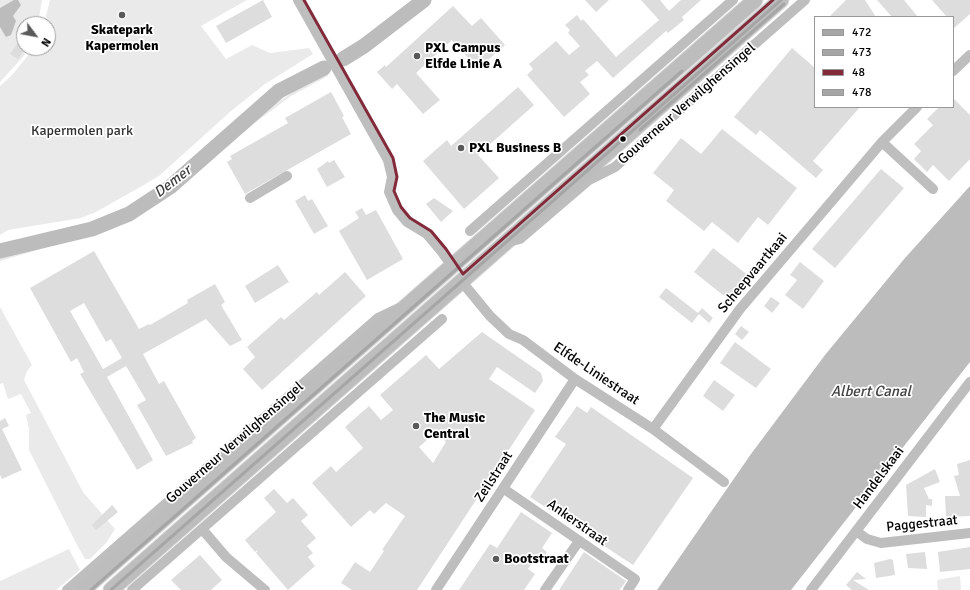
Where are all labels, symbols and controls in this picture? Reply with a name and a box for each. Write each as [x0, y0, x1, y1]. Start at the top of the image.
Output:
marker: Skatepark Kapermolen [117, 10, 127, 20]
north arrow [16, 16, 56, 56]
legend [814, 16, 954, 108]
place label: Skatepark Kapermolen [85, 22, 159, 54]
text: 472 [852, 25, 871, 40]
text: N [38, 35, 53, 49]
place label: PXL Campus Elfde Linie A [425, 40, 502, 72]
street label: Gouverneur Verwilghensingel [615, 40, 759, 168]
text: 473 [852, 45, 871, 60]
marker: PXL Campus Elfde Linie A [412, 51, 422, 61]
text: 48 [852, 65, 865, 80]
text: 478 [852, 85, 871, 100]
park label: Kapermolen park [31, 123, 133, 139]
unlabelled marker [618, 134, 628, 144]
place label: PXL Business B [469, 140, 561, 156]
marker: PXL Business B [456, 143, 466, 153]
water label: Demer [151, 162, 195, 202]
street label: Scheepvaartkaai [715, 230, 791, 316]
street label: Elfde-Liniestraat [550, 339, 642, 409]
street label: Gouverneur Verwilghensingel [163, 379, 307, 507]
water label: Albert Canal [831, 383, 911, 401]
place label: The Music Central [424, 410, 485, 442]
marker: The Music Central [411, 421, 421, 431]
street label: Handelskaai [850, 443, 908, 513]
street label: Zeilstraat [471, 448, 517, 506]
street label: Ankerstraat [543, 496, 611, 550]
street label: Paggestraat [886, 512, 958, 536]
place label: Bootstraat [504, 551, 569, 567]
marker: Bootstraat [491, 554, 501, 564]

